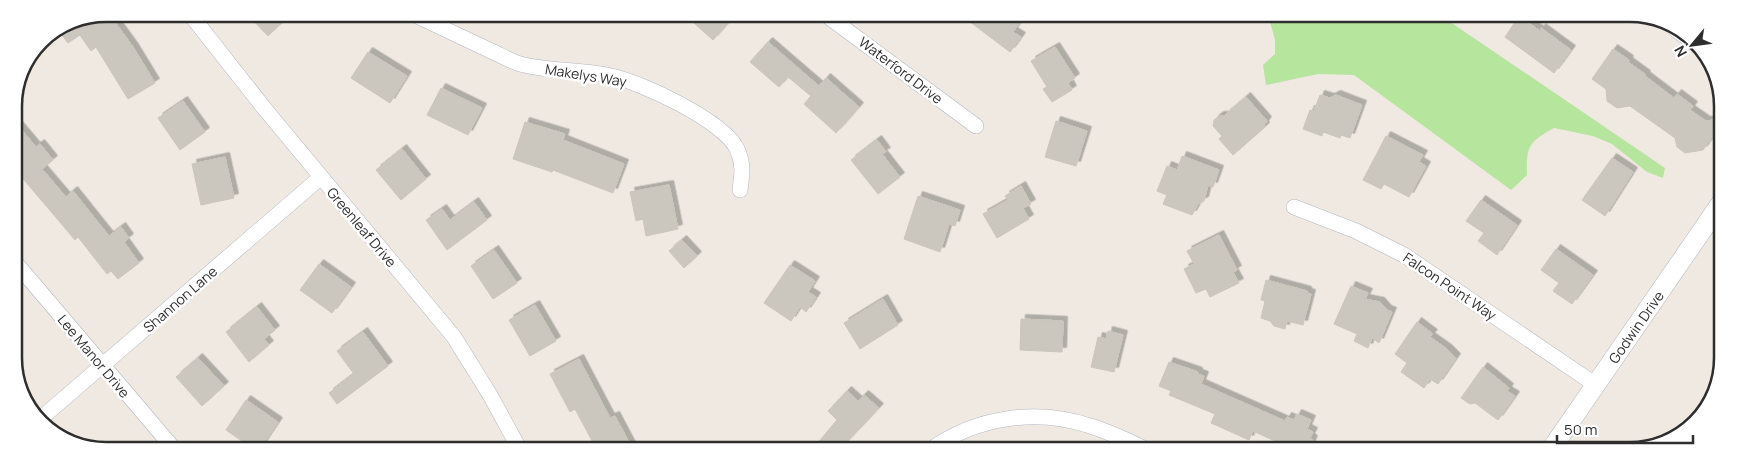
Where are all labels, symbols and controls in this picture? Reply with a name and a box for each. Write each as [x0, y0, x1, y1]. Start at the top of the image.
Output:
north arrow [1667, 20, 1717, 70]
street label: Waterford Drive [855, 32, 947, 108]
text: N [1669, 43, 1691, 61]
street label: Makelys Way [544, 59, 629, 91]
street label: Greenleaf Drive [323, 183, 401, 271]
street label: Falcon Point Way [1400, 248, 1501, 325]
street label: Shannon Lane [139, 262, 221, 336]
street label: Godwin Drive [1604, 287, 1668, 367]
street label: Lee Manor Drive [54, 310, 134, 402]
scale bar [1557, 412, 1693, 444]
text: 50 m [1564, 419, 1598, 440]

